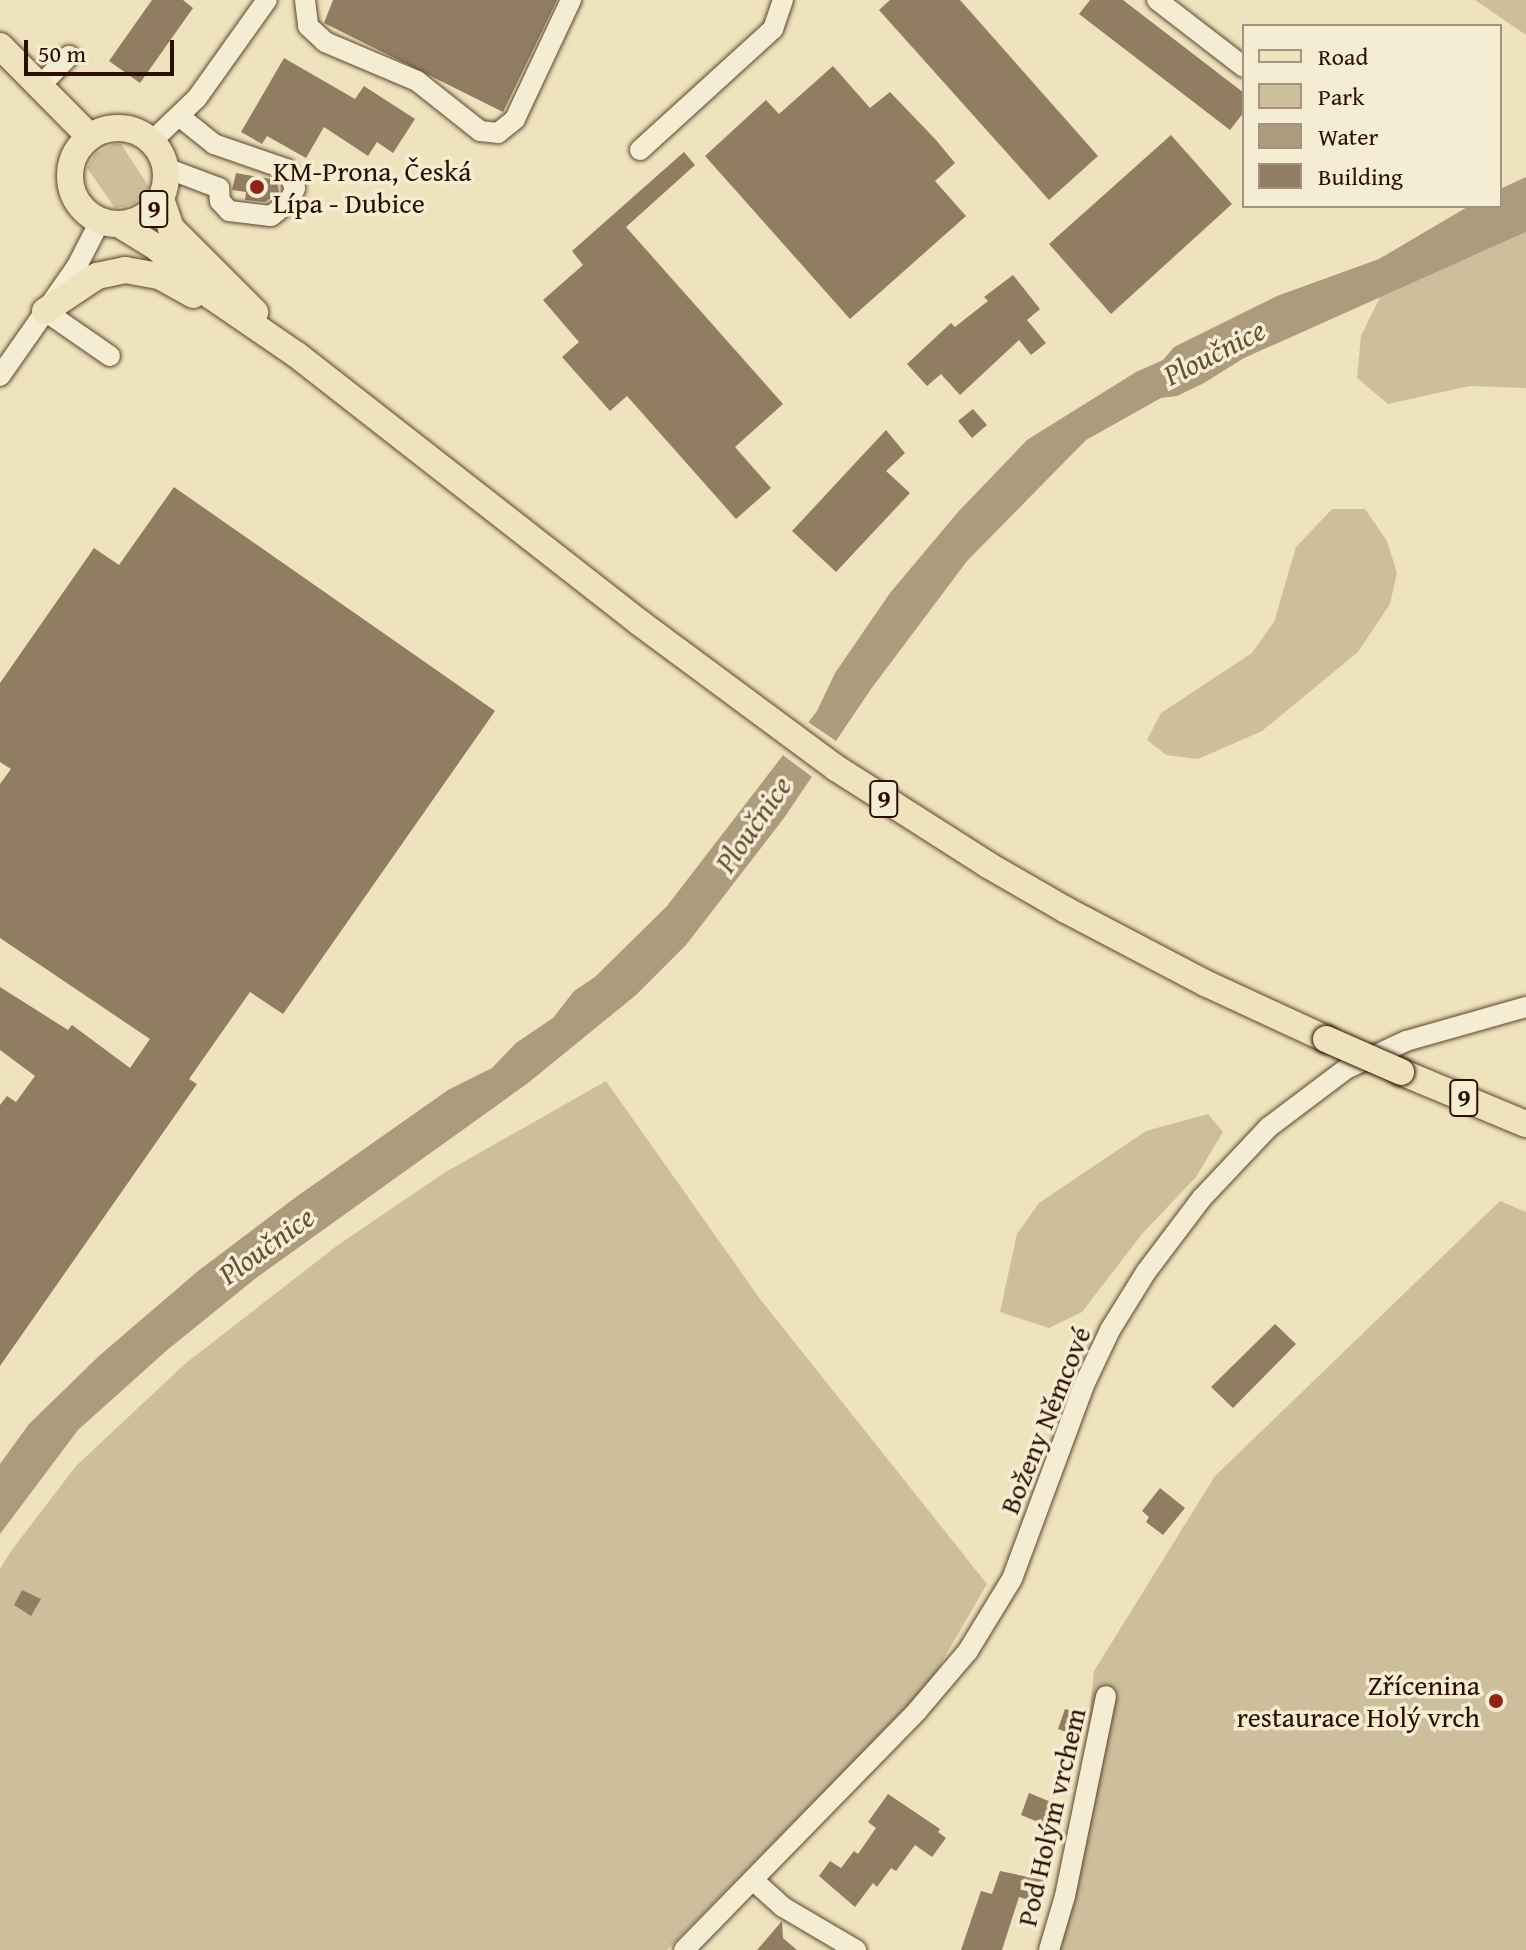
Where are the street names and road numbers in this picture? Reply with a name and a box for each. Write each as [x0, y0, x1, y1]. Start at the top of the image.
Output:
road number: 9 [138, 187, 170, 231]
road number: 9 [868, 777, 900, 821]
road number: 9 [1448, 1076, 1480, 1120]
street label: Boženy Němcové [992, 1321, 1098, 1519]
street label: Pod Holým vrchem [1010, 1705, 1092, 1929]

